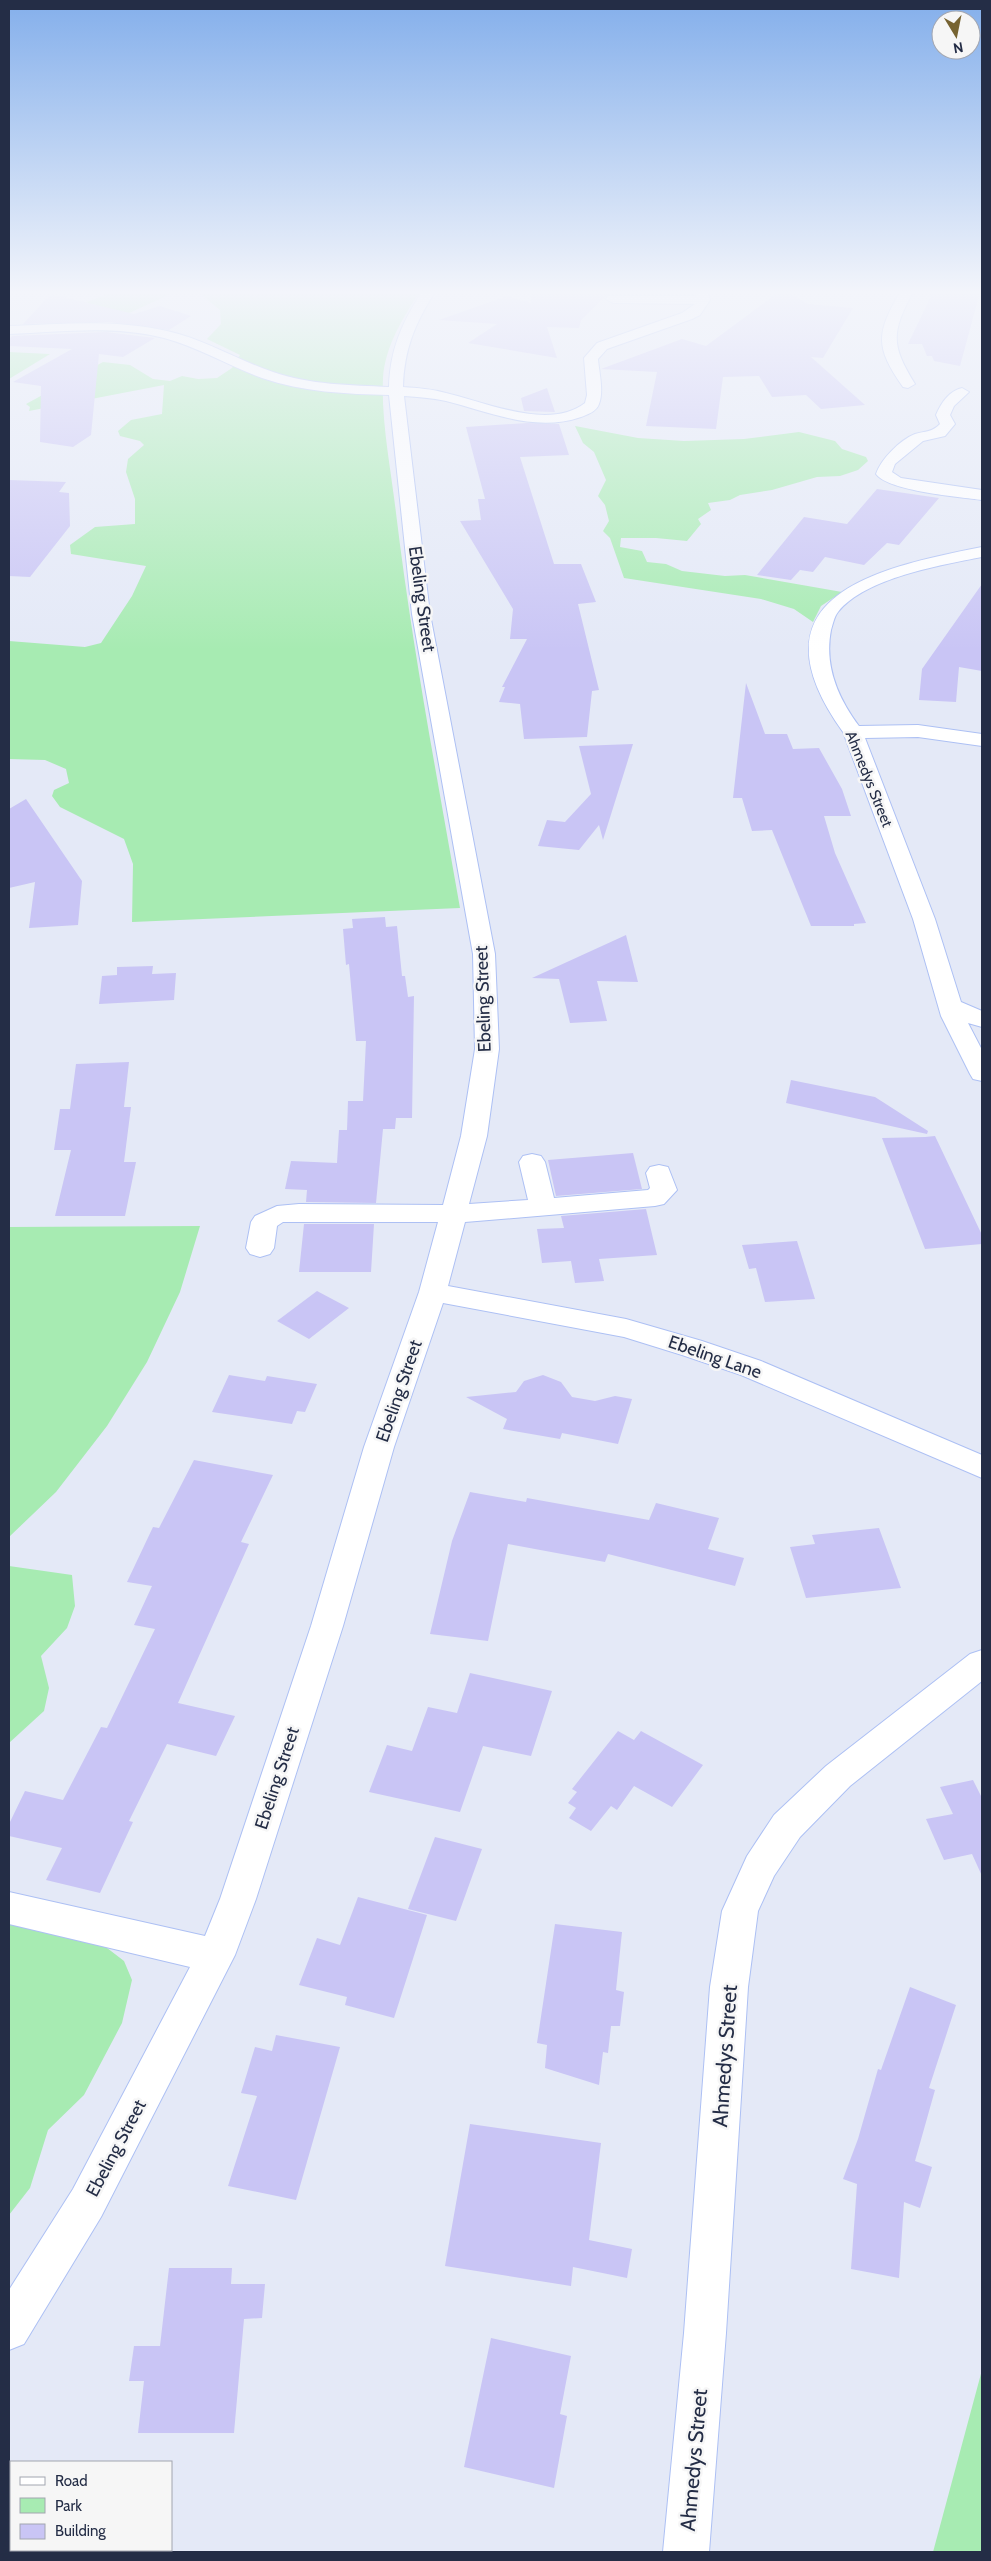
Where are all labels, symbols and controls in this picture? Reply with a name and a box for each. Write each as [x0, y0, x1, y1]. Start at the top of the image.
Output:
north arrow [931, 10, 981, 60]
text: N [952, 38, 965, 58]
street label: Ebeling Street [404, 545, 440, 653]
street label: Ahmedys Street [842, 728, 896, 830]
street label: Ebeling Street [470, 945, 496, 1053]
street label: Ebeling Lane [665, 1331, 765, 1383]
street label: Ebeling Street [371, 1337, 427, 1445]
street label: Ebeling Street [250, 1724, 304, 1832]
street label: Ahmedys Street [707, 1984, 742, 2128]
street label: Ebeling Street [81, 2096, 151, 2200]
street label: Ahmedys Street [675, 2388, 712, 2532]
legend [10, 2461, 172, 2551]
text: Road [55, 2472, 88, 2490]
text: Park [55, 2497, 82, 2515]
text: Building [55, 2522, 106, 2540]

